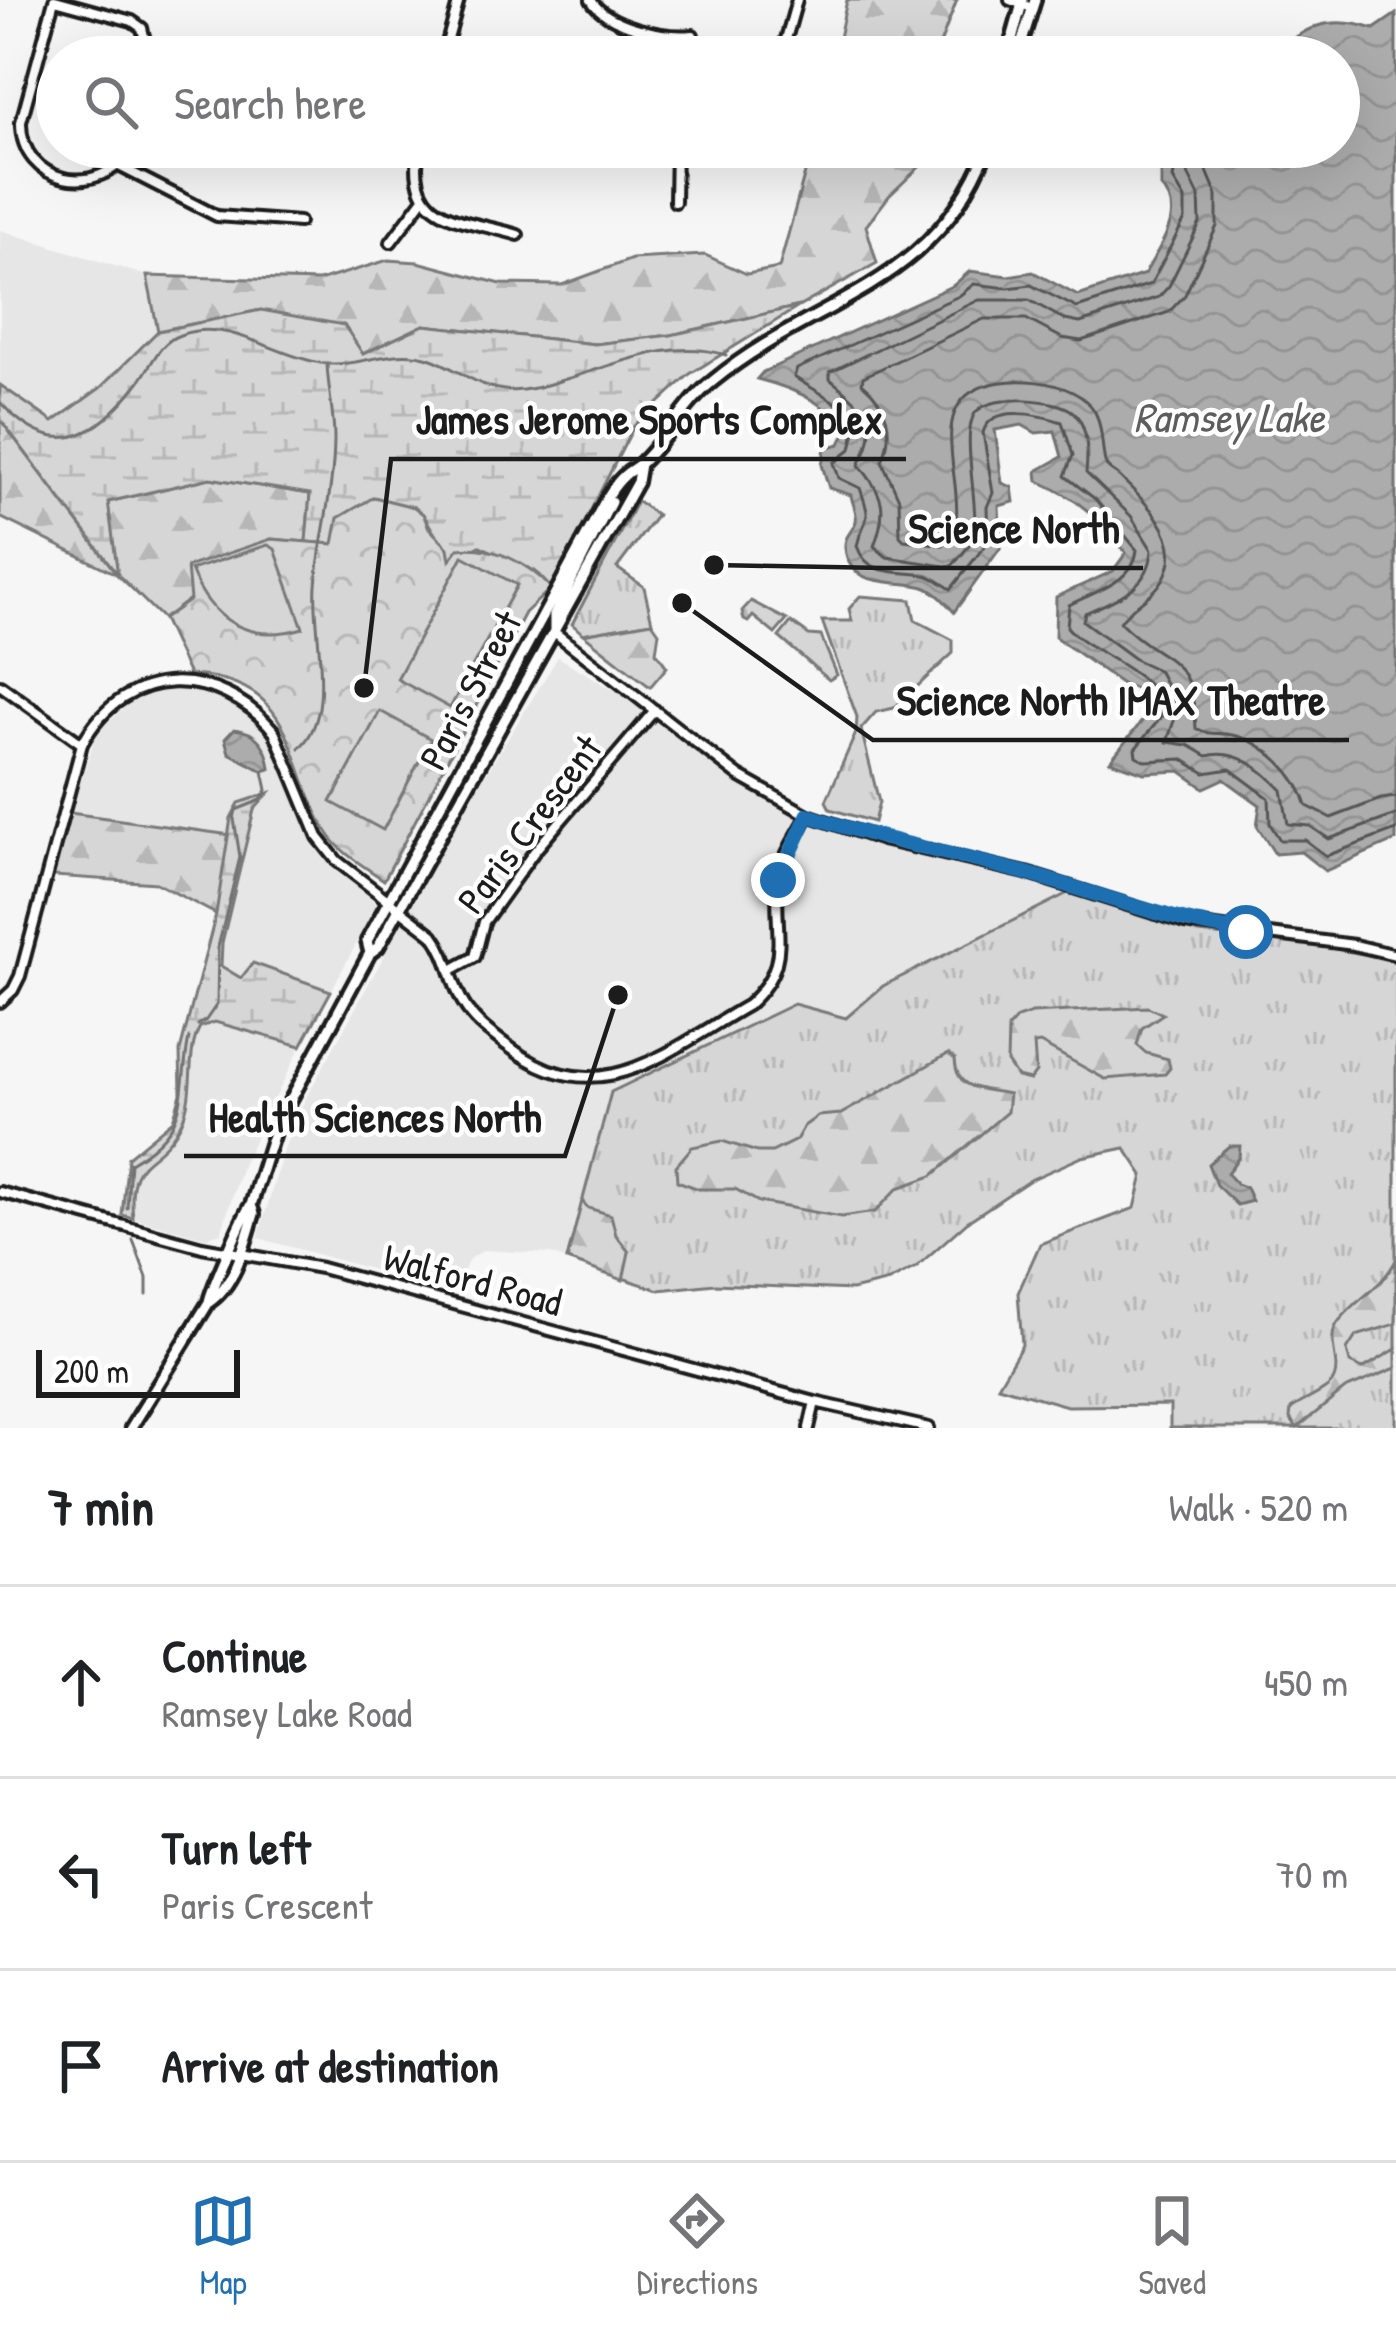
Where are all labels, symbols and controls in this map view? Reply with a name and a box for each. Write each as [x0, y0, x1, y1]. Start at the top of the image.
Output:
search box [36, 36, 1360, 168]
icon: search [78, 69, 144, 135]
text: Search here [174, 72, 366, 133]
callout: James Jerome Sports Complex [391, 381, 906, 459]
water label: Ramsey Lake [1134, 388, 1327, 445]
text: James Jerome Sports Complex [415, 390, 883, 448]
callout: Science North [884, 490, 1143, 568]
text: Science North [909, 499, 1120, 556]
street label: Paris Street [406, 601, 534, 778]
callout: Science North IMAX Theatre [873, 662, 1349, 740]
text: Science North IMAX Theatre [897, 671, 1326, 728]
street label: Paris Crescent [444, 723, 613, 924]
route end [751, 853, 805, 907]
route start [1219, 905, 1273, 959]
callout: Health Sciences North [184, 1078, 565, 1156]
text: Health Sciences North [209, 1088, 542, 1145]
street label: Walford Road [378, 1229, 568, 1328]
scale bar [36, 1344, 240, 1397]
text: 200 m [54, 1349, 129, 1393]
text: 7 min [48, 1472, 154, 1541]
text: Walk · 520 m [1169, 1480, 1348, 1533]
text: Continue [162, 1625, 307, 1686]
icon: ahead [48, 1649, 114, 1715]
text: 450 m [1264, 1655, 1348, 1708]
text: Ramsey Lake Road [162, 1686, 412, 1739]
text: Turn left [162, 1817, 311, 1878]
icon: left [48, 1841, 114, 1907]
text: 70 m [1276, 1847, 1348, 1900]
text: Paris Crescent [162, 1878, 372, 1931]
icon: arrive [48, 2033, 114, 2099]
text: Arrive at destination [162, 2035, 499, 2096]
tab: Map [190, 2188, 256, 2304]
tab: Directions [637, 2188, 758, 2304]
tab: Saved [1138, 2188, 1206, 2304]

